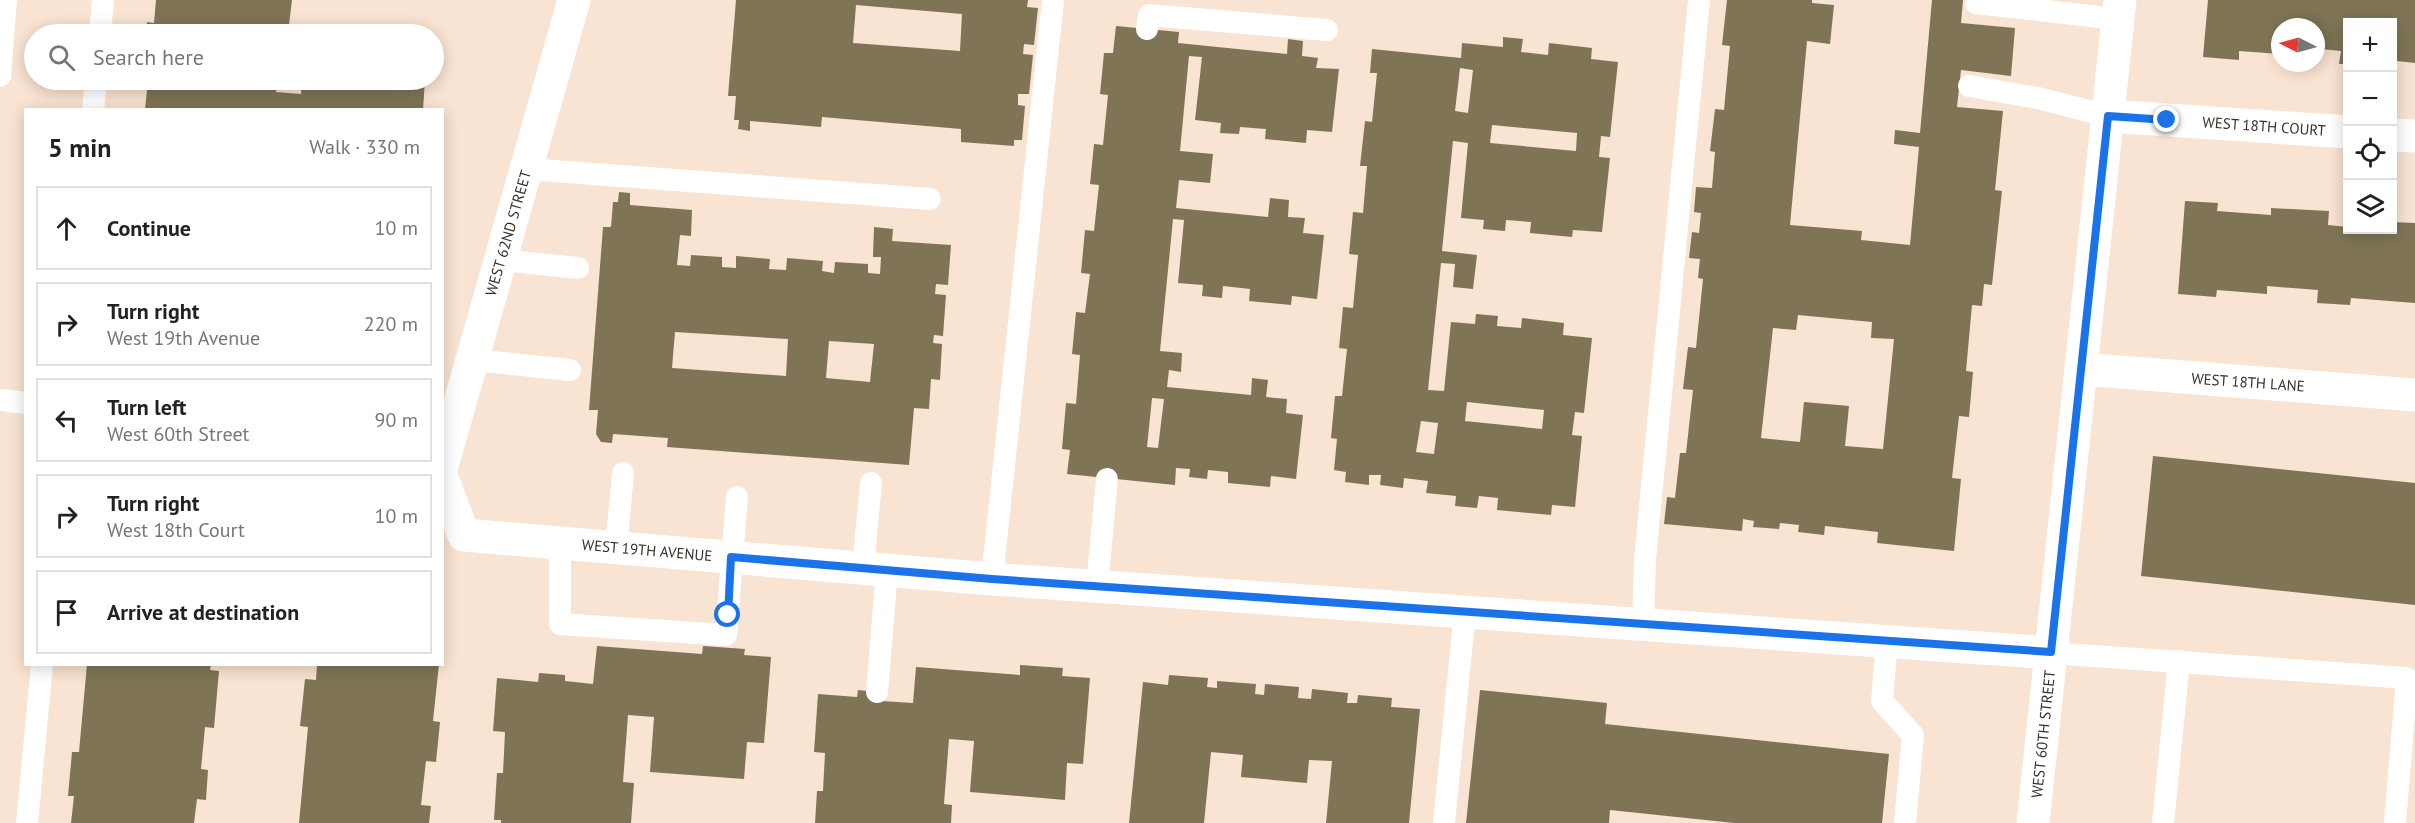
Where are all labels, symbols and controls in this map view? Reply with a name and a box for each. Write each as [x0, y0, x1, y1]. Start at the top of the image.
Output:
north arrow [2271, 18, 2325, 72]
map controls [2343, 18, 2397, 234]
button: + [2343, 18, 2397, 72]
search box [24, 24, 444, 90]
icon: search [45, 41, 78, 74]
text: Search here [93, 43, 204, 71]
button: − [2343, 72, 2397, 126]
route end [2153, 106, 2179, 132]
street label: WEST 18TH COURT [2202, 112, 2327, 140]
button: locate [2343, 126, 2397, 180]
text: 5 min [48, 131, 111, 164]
text: Walk · 330 m [309, 134, 420, 160]
street label: WEST 62ND STREET [481, 167, 535, 298]
button: layers [2343, 180, 2397, 234]
icon: ahead [50, 212, 83, 245]
text: Continue [107, 214, 191, 242]
text: 10 m [375, 215, 418, 241]
text: Turn right [107, 297, 199, 325]
icon: right [50, 308, 83, 341]
text: 220 m [364, 311, 418, 337]
text: West 19th Avenue [107, 325, 260, 351]
street label: WEST 18TH LANE [2191, 369, 2305, 395]
text: Turn left [107, 393, 187, 421]
icon: left [50, 404, 83, 437]
text: 90 m [375, 407, 418, 433]
text: West 60th Street [107, 421, 249, 447]
text: Turn right [107, 489, 199, 517]
icon: right [50, 500, 83, 533]
text: 10 m [375, 503, 418, 529]
text: West 18th Court [107, 517, 245, 543]
street label: WEST 19TH AVENUE [581, 535, 713, 565]
icon: arrive [50, 596, 83, 629]
text: Arrive at destination [107, 598, 299, 626]
route start [714, 601, 740, 627]
street label: WEST 60TH STREET [2027, 668, 2059, 799]

